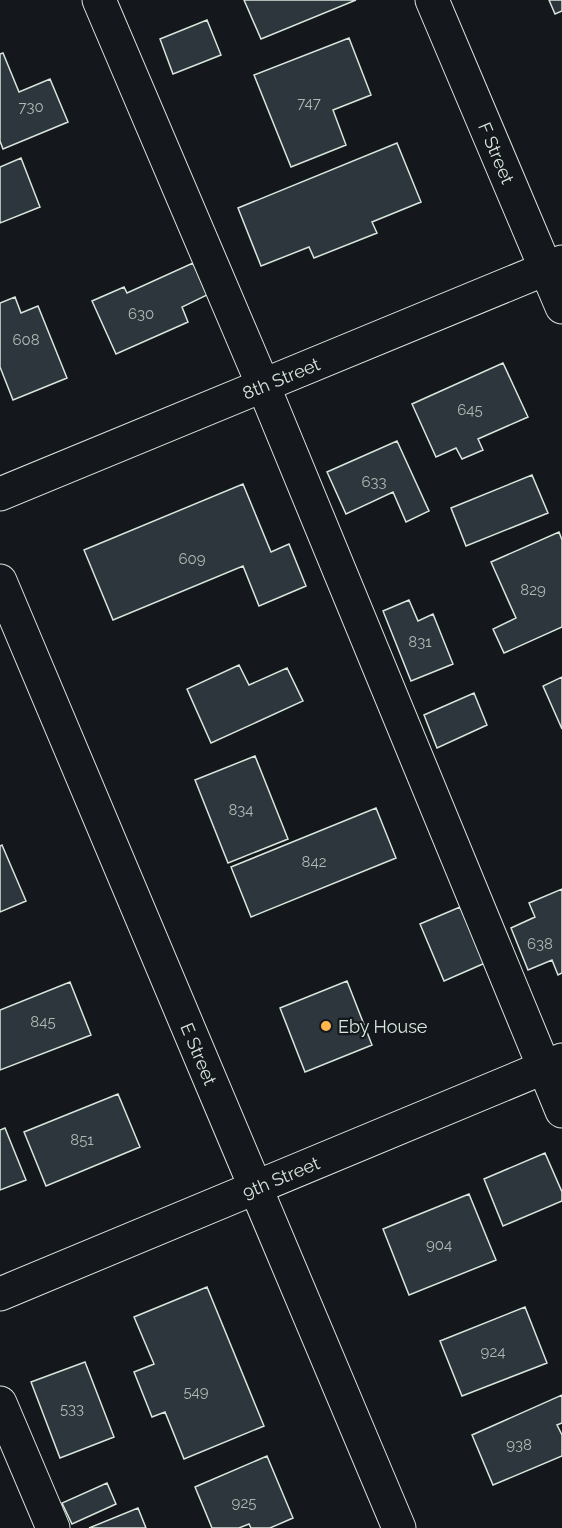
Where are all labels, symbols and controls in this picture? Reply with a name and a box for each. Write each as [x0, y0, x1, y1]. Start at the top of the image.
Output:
house number: 747 [297, 94, 321, 112]
house number: 730 [18, 98, 44, 116]
street label: F Street [474, 119, 519, 187]
house number: 630 [128, 305, 154, 323]
house number: 608 [12, 331, 40, 349]
street label: 8th Street [239, 353, 323, 403]
house number: 645 [457, 401, 483, 419]
house number: 633 [361, 473, 387, 491]
house number: 609 [178, 550, 206, 568]
house number: 829 [520, 581, 546, 599]
house number: 831 [408, 633, 432, 651]
house number: 834 [228, 801, 254, 819]
house number: 842 [302, 853, 327, 871]
house number: 638 [527, 935, 553, 953]
house number: 845 [30, 1013, 56, 1031]
place label: Eby House [338, 1016, 428, 1037]
street label: E Street [177, 1019, 222, 1088]
marker: Eby House [319, 1019, 333, 1033]
house number: 851 [70, 1131, 94, 1149]
street label: 9th Street [239, 1152, 322, 1203]
house number: 904 [426, 1236, 452, 1254]
house number: 924 [481, 1343, 505, 1361]
house number: 549 [183, 1383, 209, 1401]
house number: 533 [60, 1400, 84, 1418]
house number: 938 [506, 1436, 532, 1454]
house number: 925 [232, 1494, 256, 1512]

